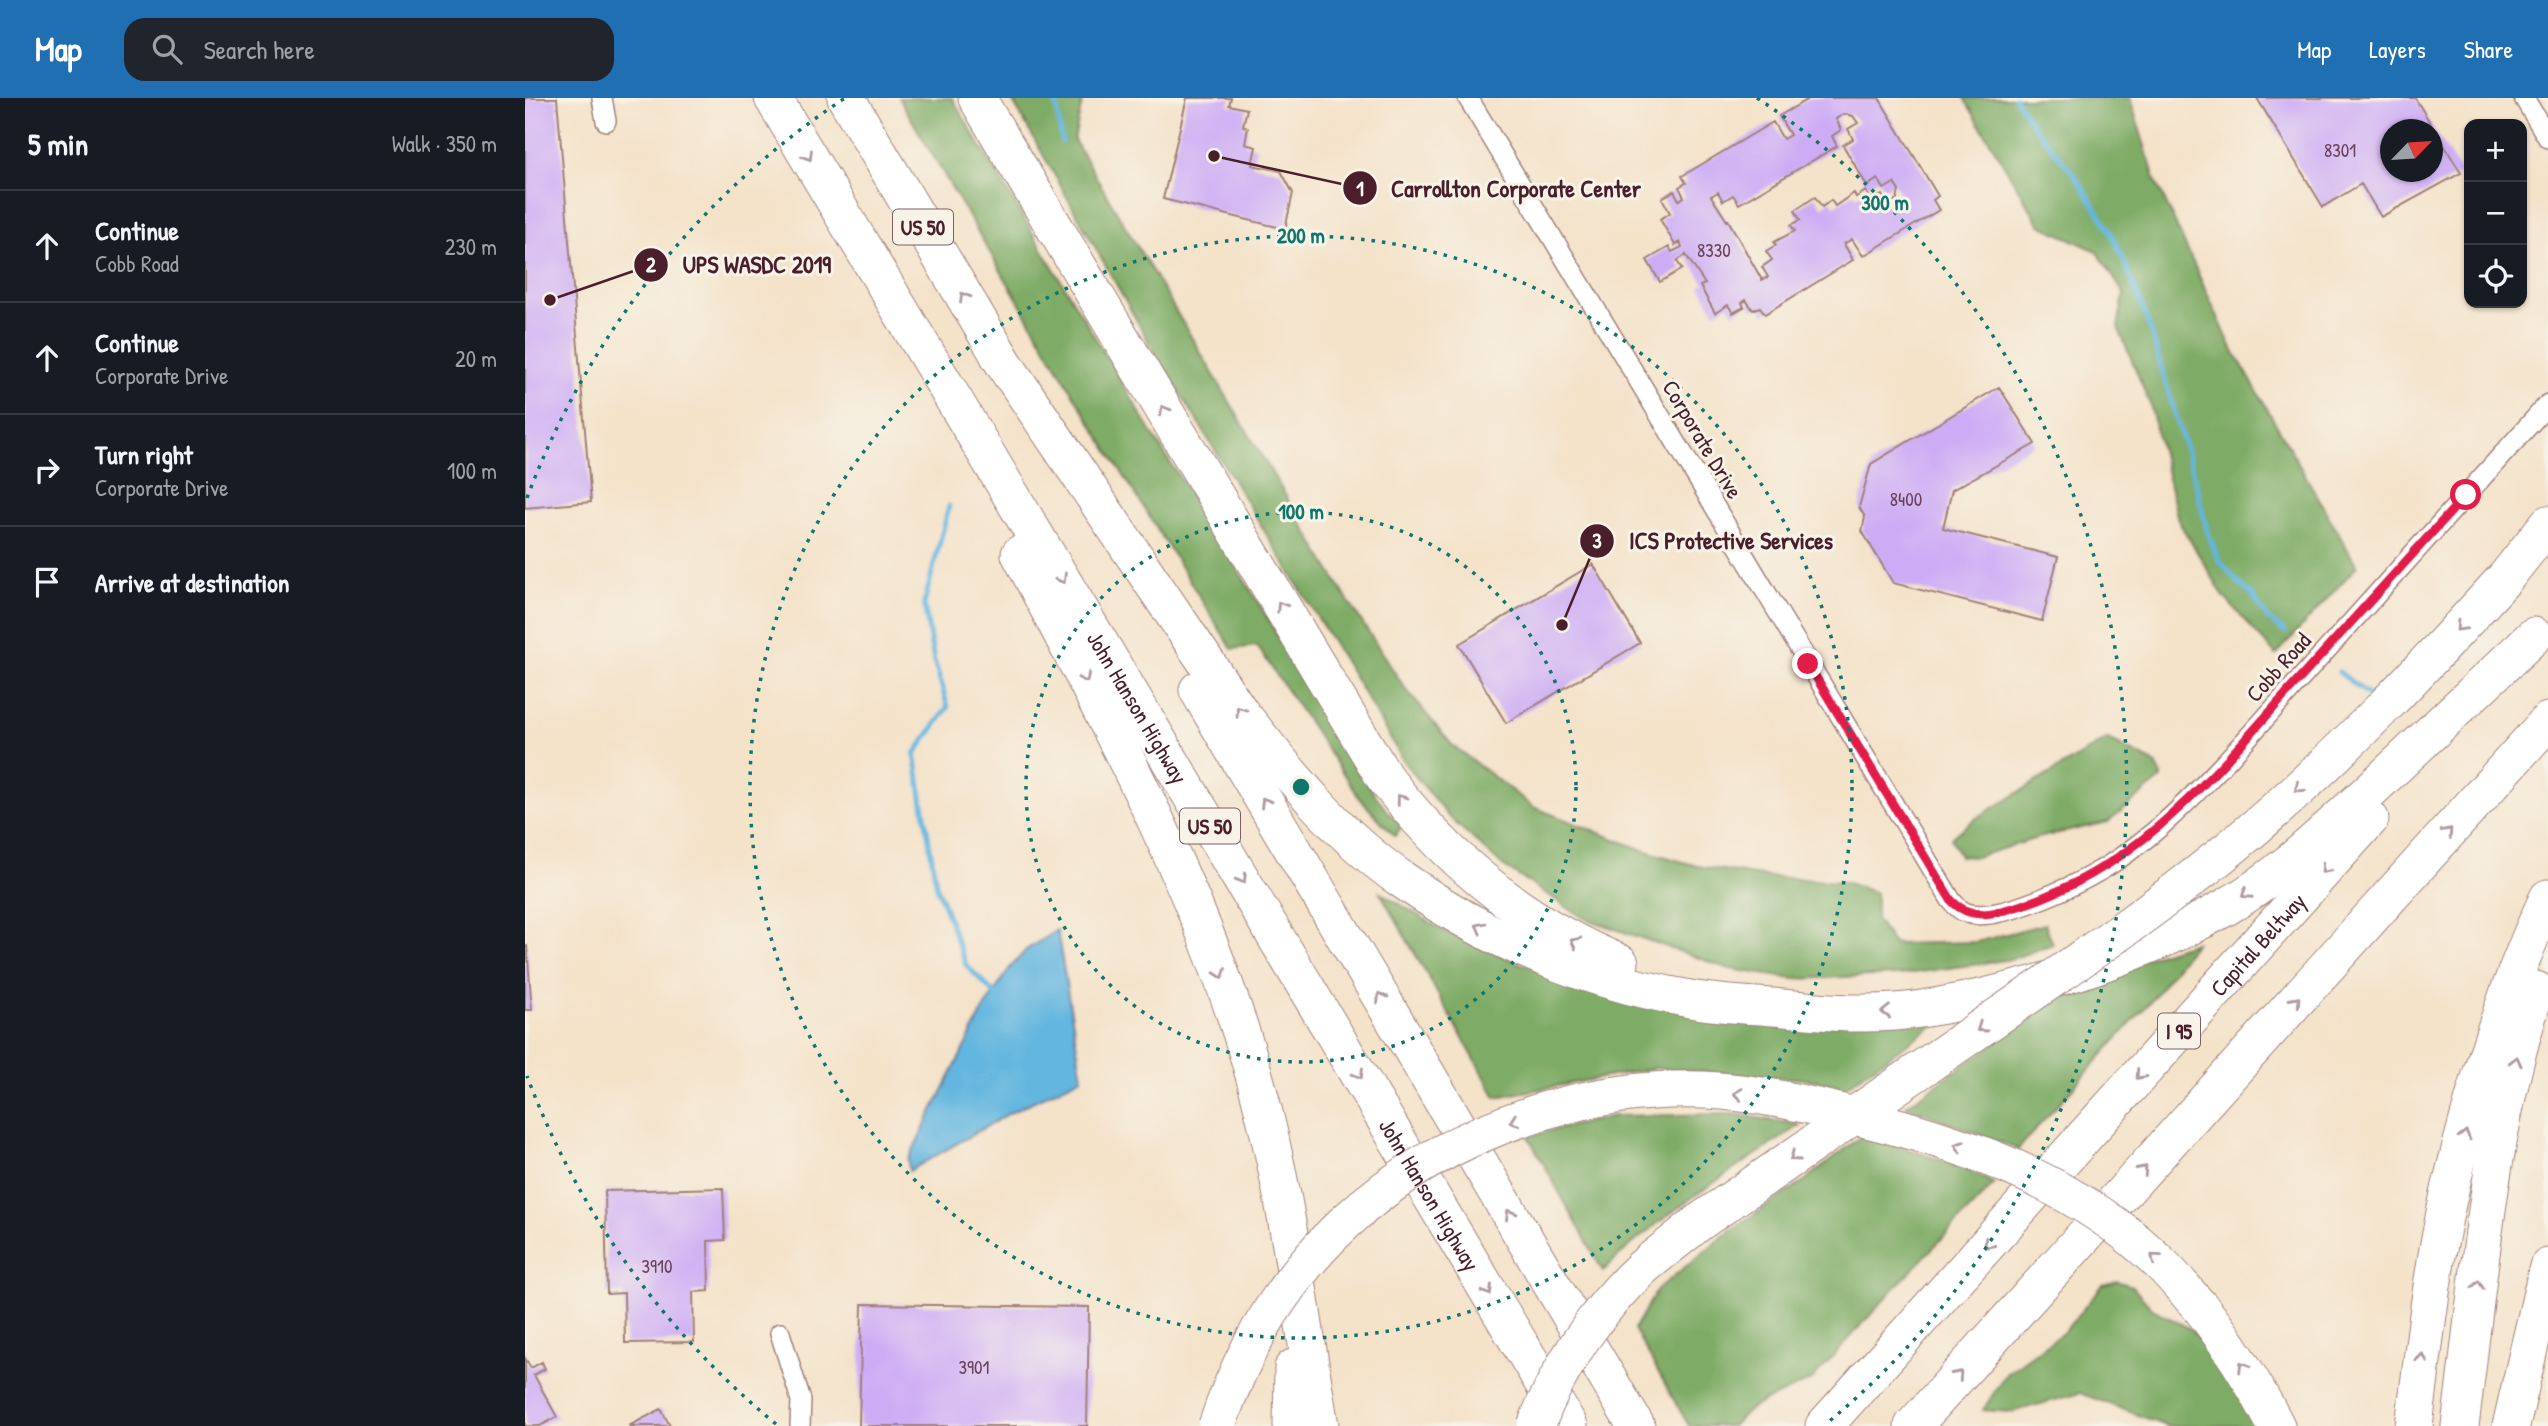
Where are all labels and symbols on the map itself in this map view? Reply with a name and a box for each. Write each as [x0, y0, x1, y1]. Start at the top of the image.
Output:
north arrow [2380, 119, 2443, 182]
house number: 8301 [2324, 137, 2356, 163]
one-way arrow [800, 149, 813, 162]
callout: Carrollton Corporate Center [1342, 166, 1655, 211]
text: Carrollton Corporate Center [1391, 172, 1642, 205]
text: 1 [1356, 174, 1364, 203]
text: 300 m [1861, 188, 1909, 217]
road number: US 50 [893, 209, 953, 244]
text: 200 m [1277, 221, 1325, 250]
house number: 8330 [1697, 237, 1731, 263]
callout: UPS WASDC 2019 [634, 242, 845, 287]
text: UPS WASDC 2019 [683, 248, 831, 280]
text: 2 [646, 250, 656, 279]
one-way arrow [960, 292, 973, 305]
street label: Corporate Drive [1655, 374, 1751, 504]
one-way arrow [1159, 405, 1172, 418]
route start [2450, 479, 2481, 510]
house number: 8400 [1890, 486, 1922, 512]
text: 100 m [1278, 497, 1324, 526]
callout: ICS Protective Services [1580, 518, 1847, 563]
text: ICS Protective Services [1629, 524, 1833, 556]
text: 3 [1592, 526, 1602, 555]
one-way arrow [1054, 571, 1067, 584]
one-way arrow [1276, 600, 1289, 613]
one-way arrow [2456, 619, 2468, 632]
street label: John Hanson Highway [1080, 625, 1196, 789]
street label: Cobb Road [2238, 625, 2318, 709]
route end [1792, 648, 1823, 679]
one-way arrow [1077, 671, 1091, 683]
one-way arrow [1236, 706, 1248, 719]
centre of rings [1289, 775, 1313, 799]
one-way arrow [2295, 780, 2308, 793]
one-way arrow [1396, 794, 1409, 807]
one-way arrow [1260, 796, 1273, 809]
road number: US 50 [1180, 808, 1240, 844]
one-way arrow [2440, 827, 2452, 840]
one-way arrow [2320, 861, 2333, 874]
one-way arrow [1234, 872, 1247, 885]
street label: Capital Beltway [2203, 886, 2312, 1003]
one-way arrow [2241, 886, 2254, 899]
one-way arrow [1475, 921, 1487, 935]
one-way arrow [1570, 936, 1582, 950]
one-way arrow [1213, 967, 1227, 979]
one-way arrow [1376, 992, 1389, 1005]
one-way arrow [2288, 996, 2300, 1009]
one-way arrow [1880, 1004, 1890, 1020]
road number: I 95 [2158, 1014, 2200, 1048]
one-way arrow [1976, 1020, 1989, 1032]
one-way arrow [2508, 1055, 2522, 1067]
one-way arrow [1350, 1067, 1363, 1080]
one-way arrow [2135, 1067, 2148, 1080]
one-way arrow [1732, 1086, 1744, 1101]
street label: John Hanson Highway [1372, 1112, 1488, 1276]
one-way arrow [1509, 1113, 1521, 1127]
one-way arrow [2457, 1129, 2471, 1141]
one-way arrow [1953, 1140, 1965, 1154]
one-way arrow [1789, 1149, 1802, 1161]
one-way arrow [2135, 1165, 2148, 1178]
one-way arrow [1505, 1208, 1518, 1221]
one-way arrow [1983, 1236, 1996, 1249]
house number: 3910 [642, 1253, 672, 1279]
one-way arrow [2150, 1254, 2162, 1267]
one-way arrow [2471, 1280, 2486, 1291]
one-way arrow [1480, 1283, 1493, 1296]
one-way arrow [2415, 1352, 2430, 1364]
house number: 3901 [959, 1354, 990, 1380]
one-way arrow [2239, 1361, 2252, 1374]
one-way arrow [1950, 1370, 1963, 1383]

